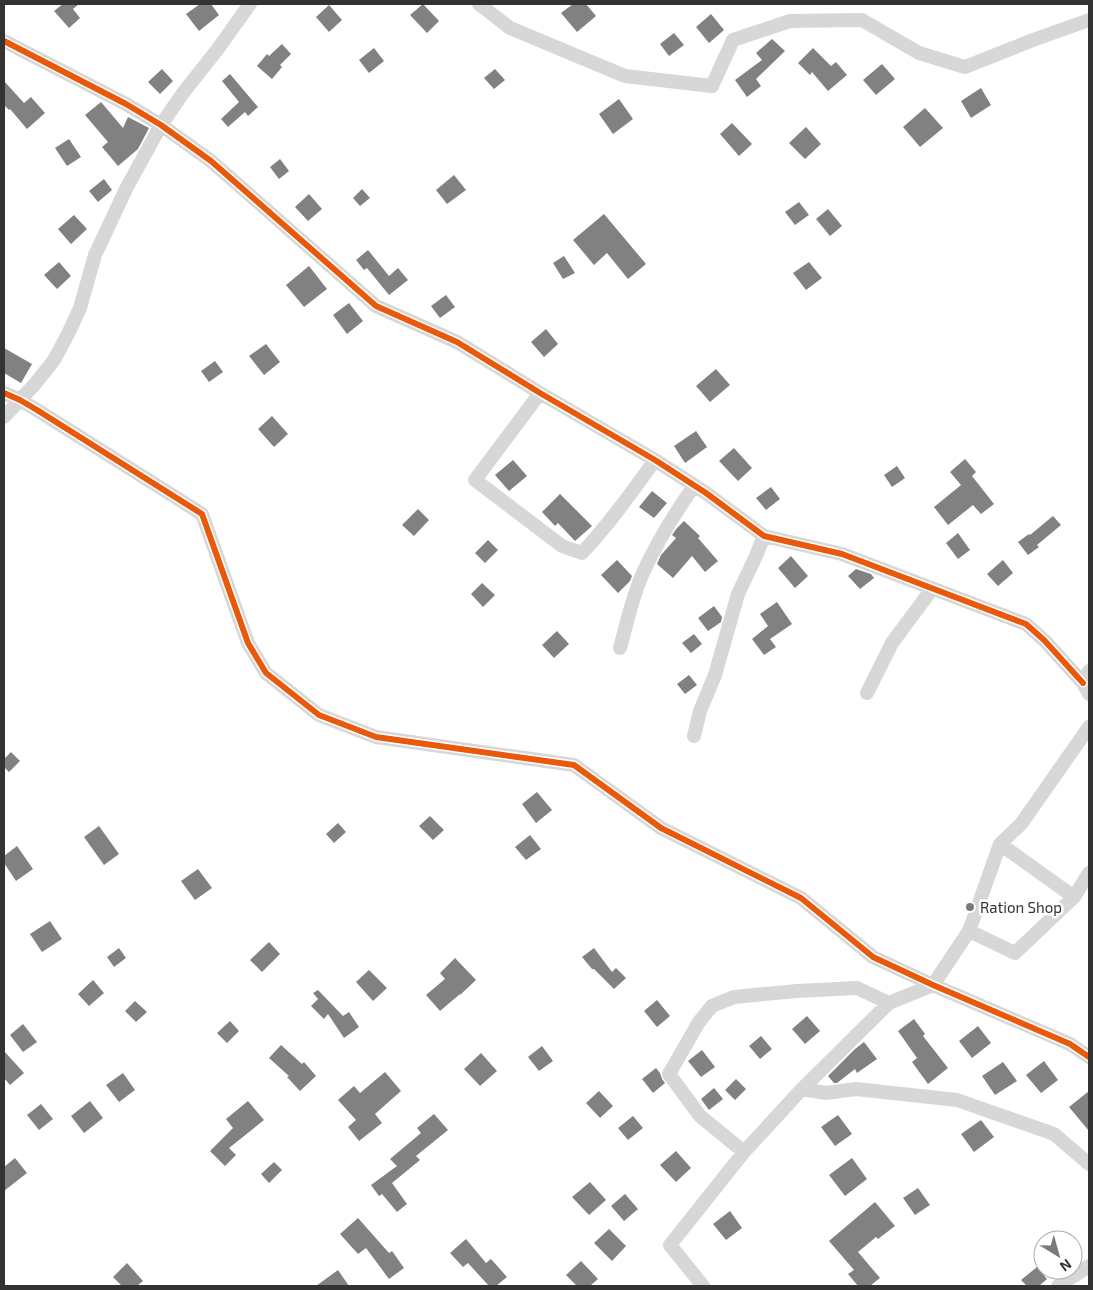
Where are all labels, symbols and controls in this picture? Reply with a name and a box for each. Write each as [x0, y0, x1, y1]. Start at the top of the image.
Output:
place label: Ration Shop [980, 898, 1062, 916]
marker: Ration Shop [964, 901, 976, 913]
north arrow [1033, 1230, 1083, 1280]
text: N [1057, 1256, 1075, 1276]

